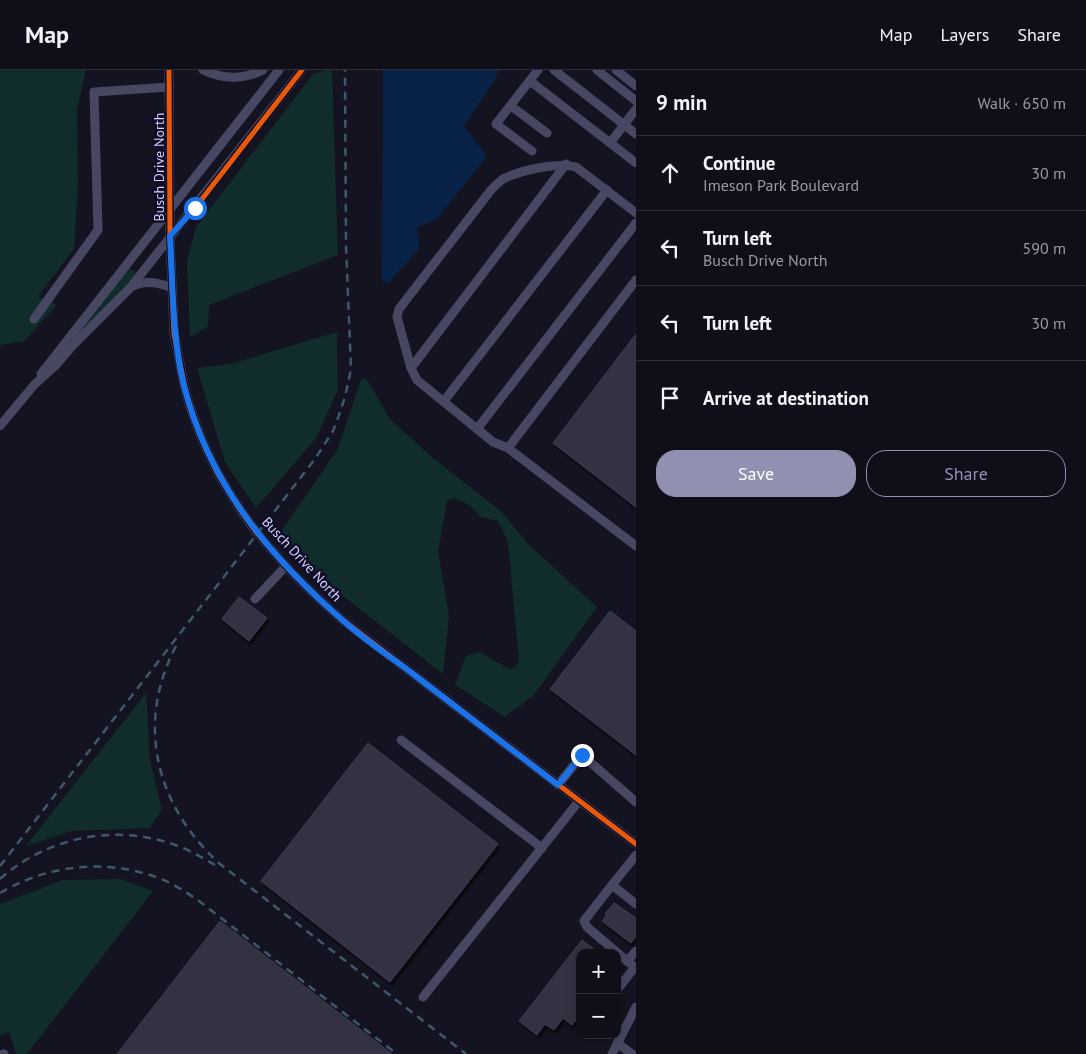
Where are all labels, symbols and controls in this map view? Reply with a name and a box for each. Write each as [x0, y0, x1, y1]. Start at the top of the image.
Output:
text: Map [25, 19, 69, 50]
text: Map [880, 23, 912, 46]
text: Layers [940, 23, 989, 46]
text: Share [1017, 23, 1061, 46]
text: 9 min [656, 89, 707, 116]
text: Walk · 650 m [977, 93, 1066, 113]
street label: Busch Drive North [150, 113, 168, 221]
text: Continue [703, 151, 775, 175]
icon: ahead [656, 159, 684, 187]
text: 30 m [1031, 163, 1066, 183]
text: Imeson Park Boulevard [703, 175, 859, 195]
route start [184, 197, 207, 220]
text: Turn left [703, 226, 772, 250]
icon: left [656, 234, 684, 262]
text: 590 m [1023, 238, 1066, 258]
text: Busch Drive North [703, 250, 828, 270]
icon: left [656, 309, 684, 337]
text: Turn left [703, 311, 772, 335]
text: 30 m [1031, 313, 1066, 333]
icon: arrive [656, 384, 684, 412]
text: Arrive at destination [703, 386, 869, 410]
button: Save [656, 450, 856, 497]
button: Share [866, 450, 1066, 497]
street label: Busch Drive North [258, 513, 346, 605]
route end [571, 744, 594, 767]
map controls [576, 949, 621, 1039]
button: + [576, 949, 621, 994]
button: − [576, 994, 621, 1039]

